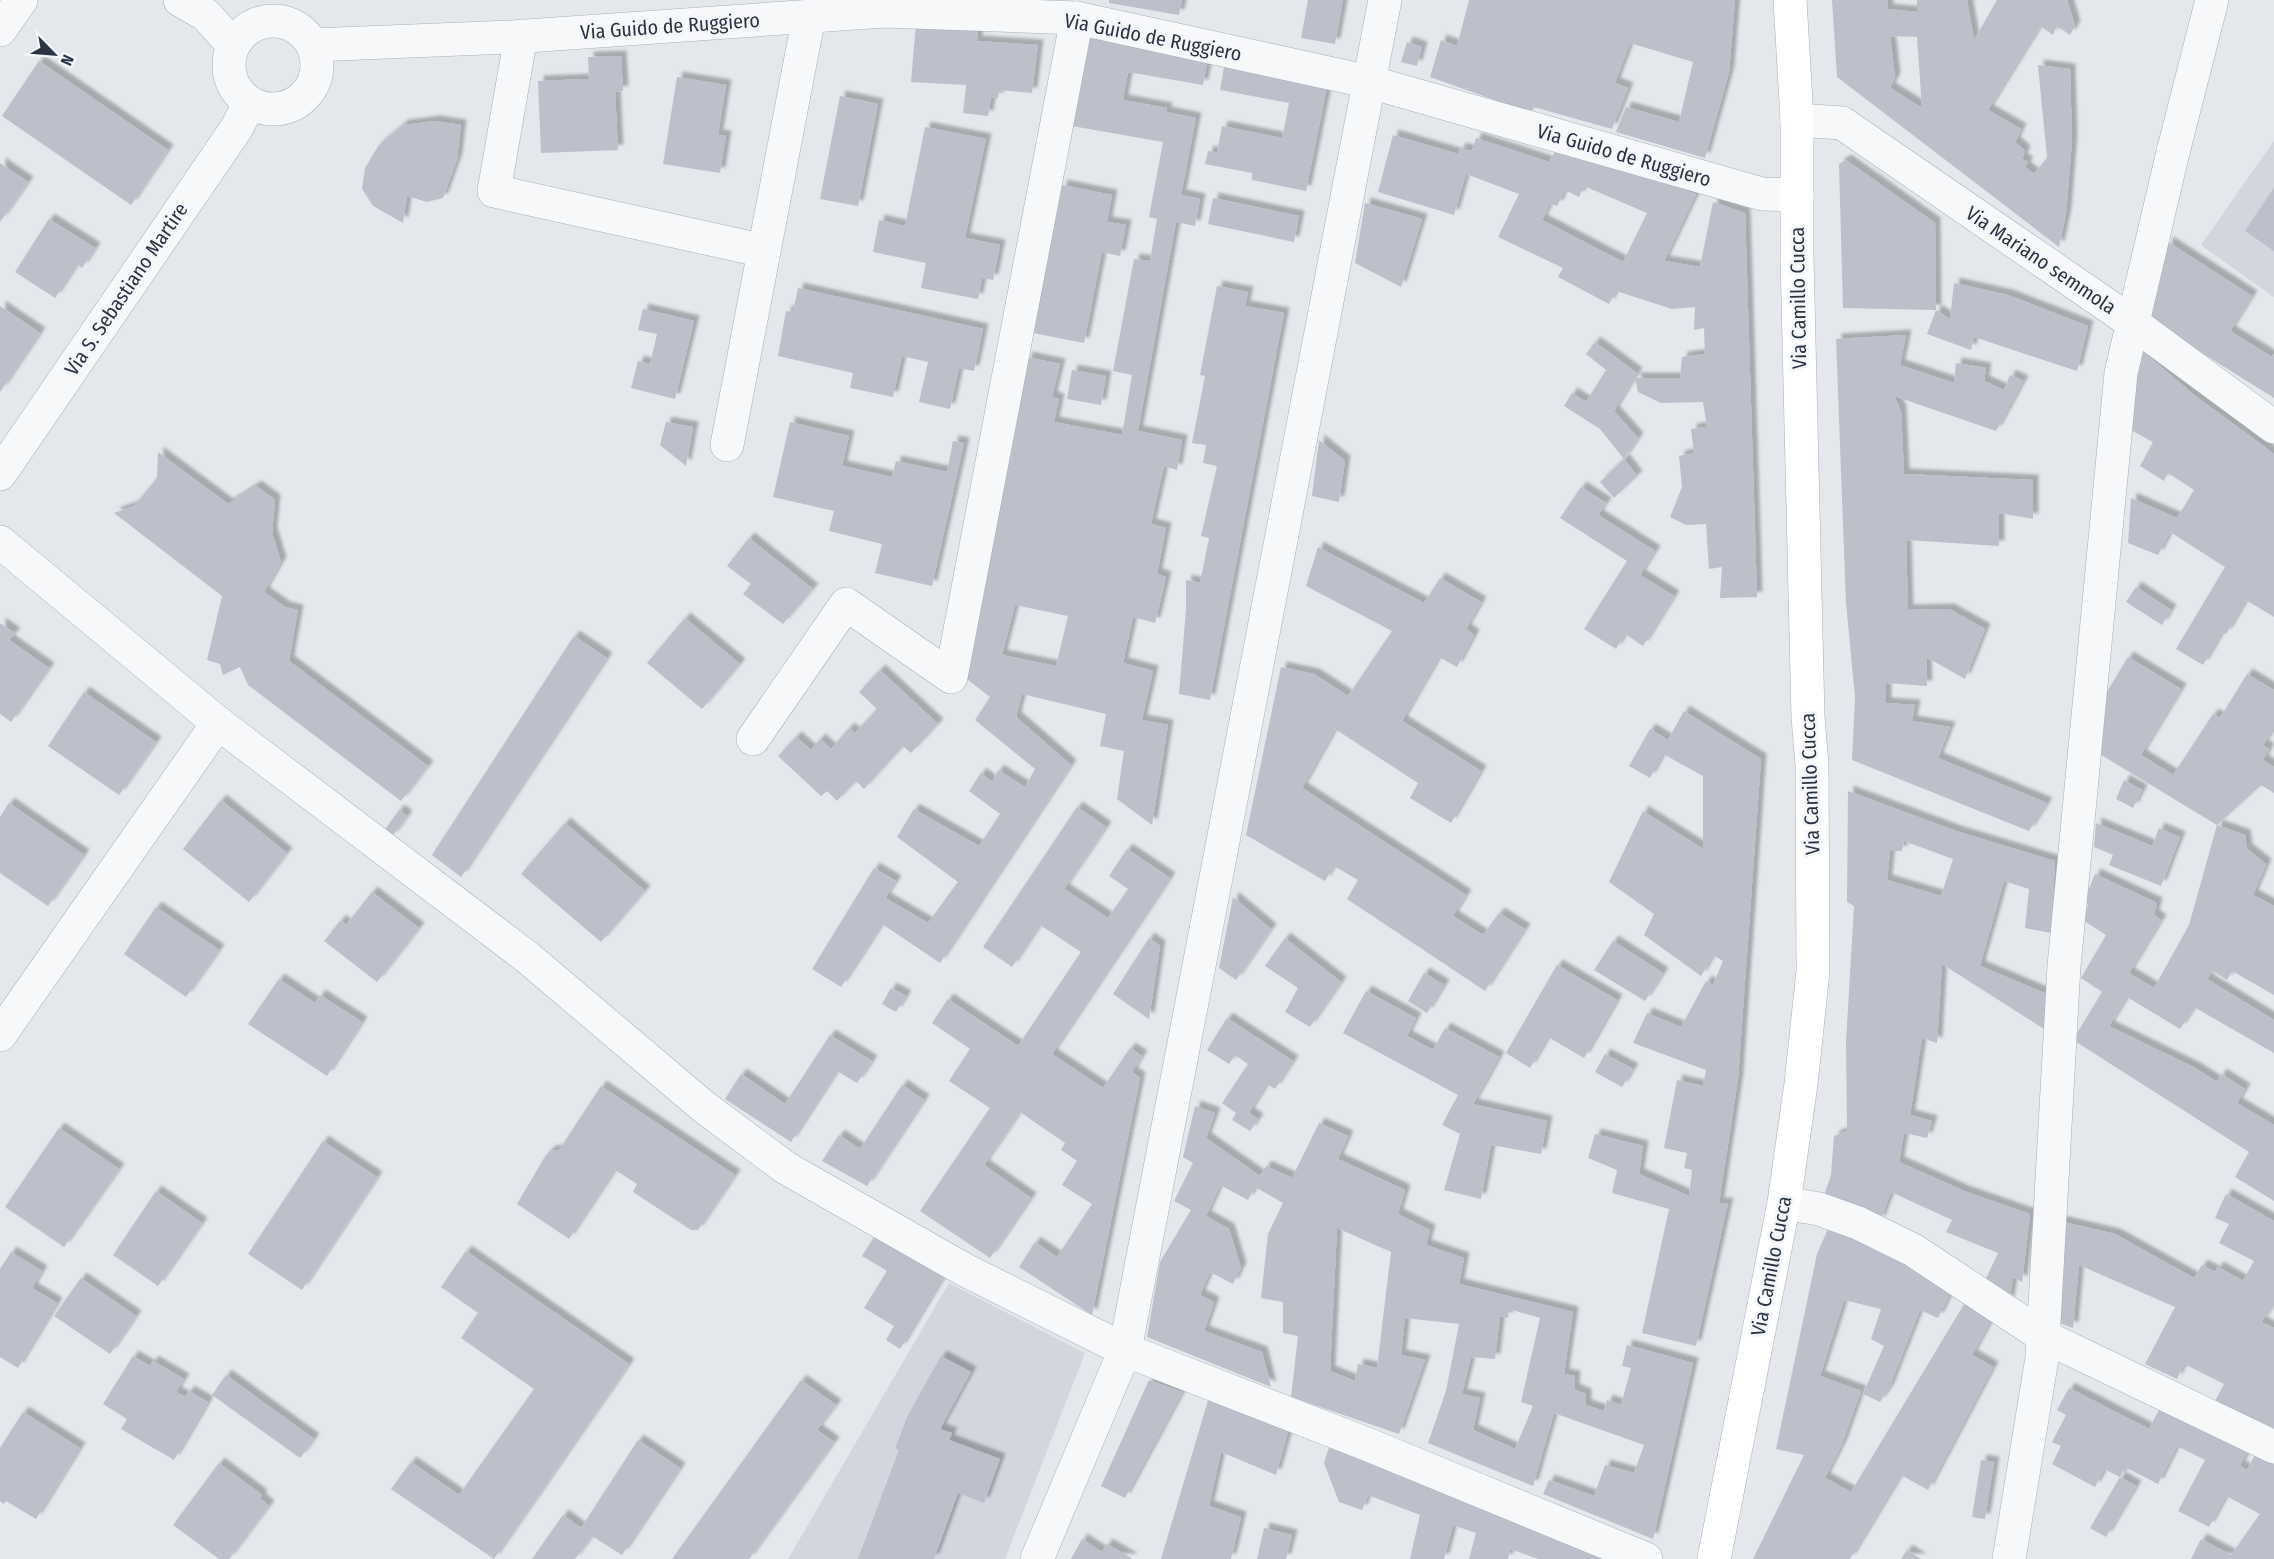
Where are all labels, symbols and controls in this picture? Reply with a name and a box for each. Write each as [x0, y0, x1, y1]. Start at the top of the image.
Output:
street label: Via Guido de Ruggiero [579, 8, 761, 44]
street label: Via Guido de Ruggiero [1062, 8, 1244, 66]
north arrow [24, 24, 84, 84]
text: N [57, 52, 78, 68]
street label: Via Guido de Ruggiero [1534, 119, 1714, 191]
street label: Via S. Sebastiano Martire [59, 198, 193, 380]
street label: Via Mariano semmola [1961, 201, 2121, 319]
street label: Via Camillo Cucca [1785, 227, 1811, 369]
street label: Via Camillo Cucca [1796, 713, 1824, 855]
street label: Via Camillo Cucca [1746, 1194, 1796, 1338]

